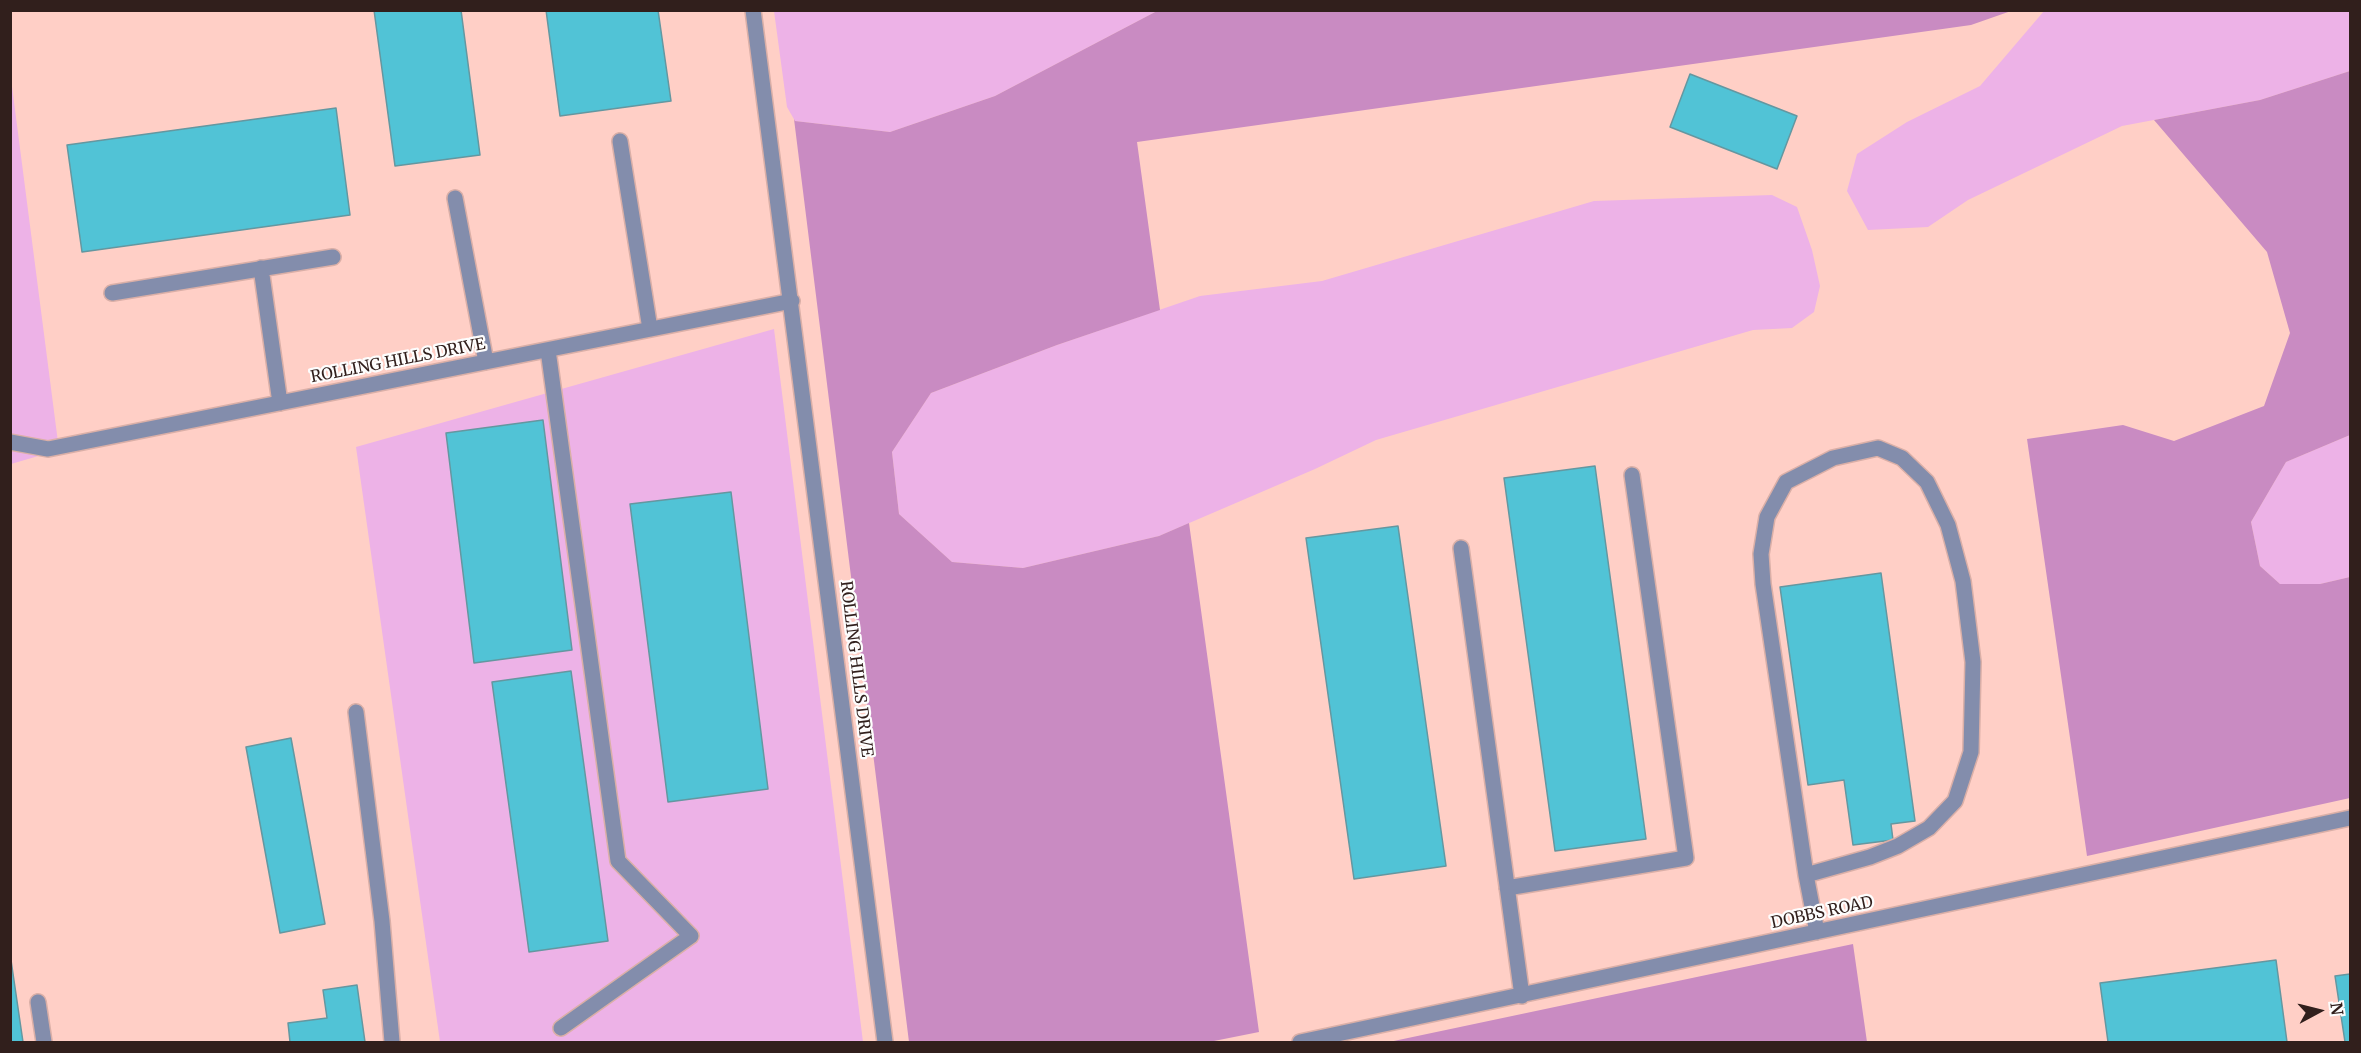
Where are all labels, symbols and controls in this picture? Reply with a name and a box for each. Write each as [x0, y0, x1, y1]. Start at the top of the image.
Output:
street label: ROLLING HILLS DRIVE [309, 335, 487, 387]
street label: ROLLING HILLS DRIVE [836, 580, 876, 758]
street label: DOBBS ROAD [1769, 893, 1875, 933]
north arrow [2289, 981, 2349, 1041]
text: N [2326, 1001, 2348, 1016]

